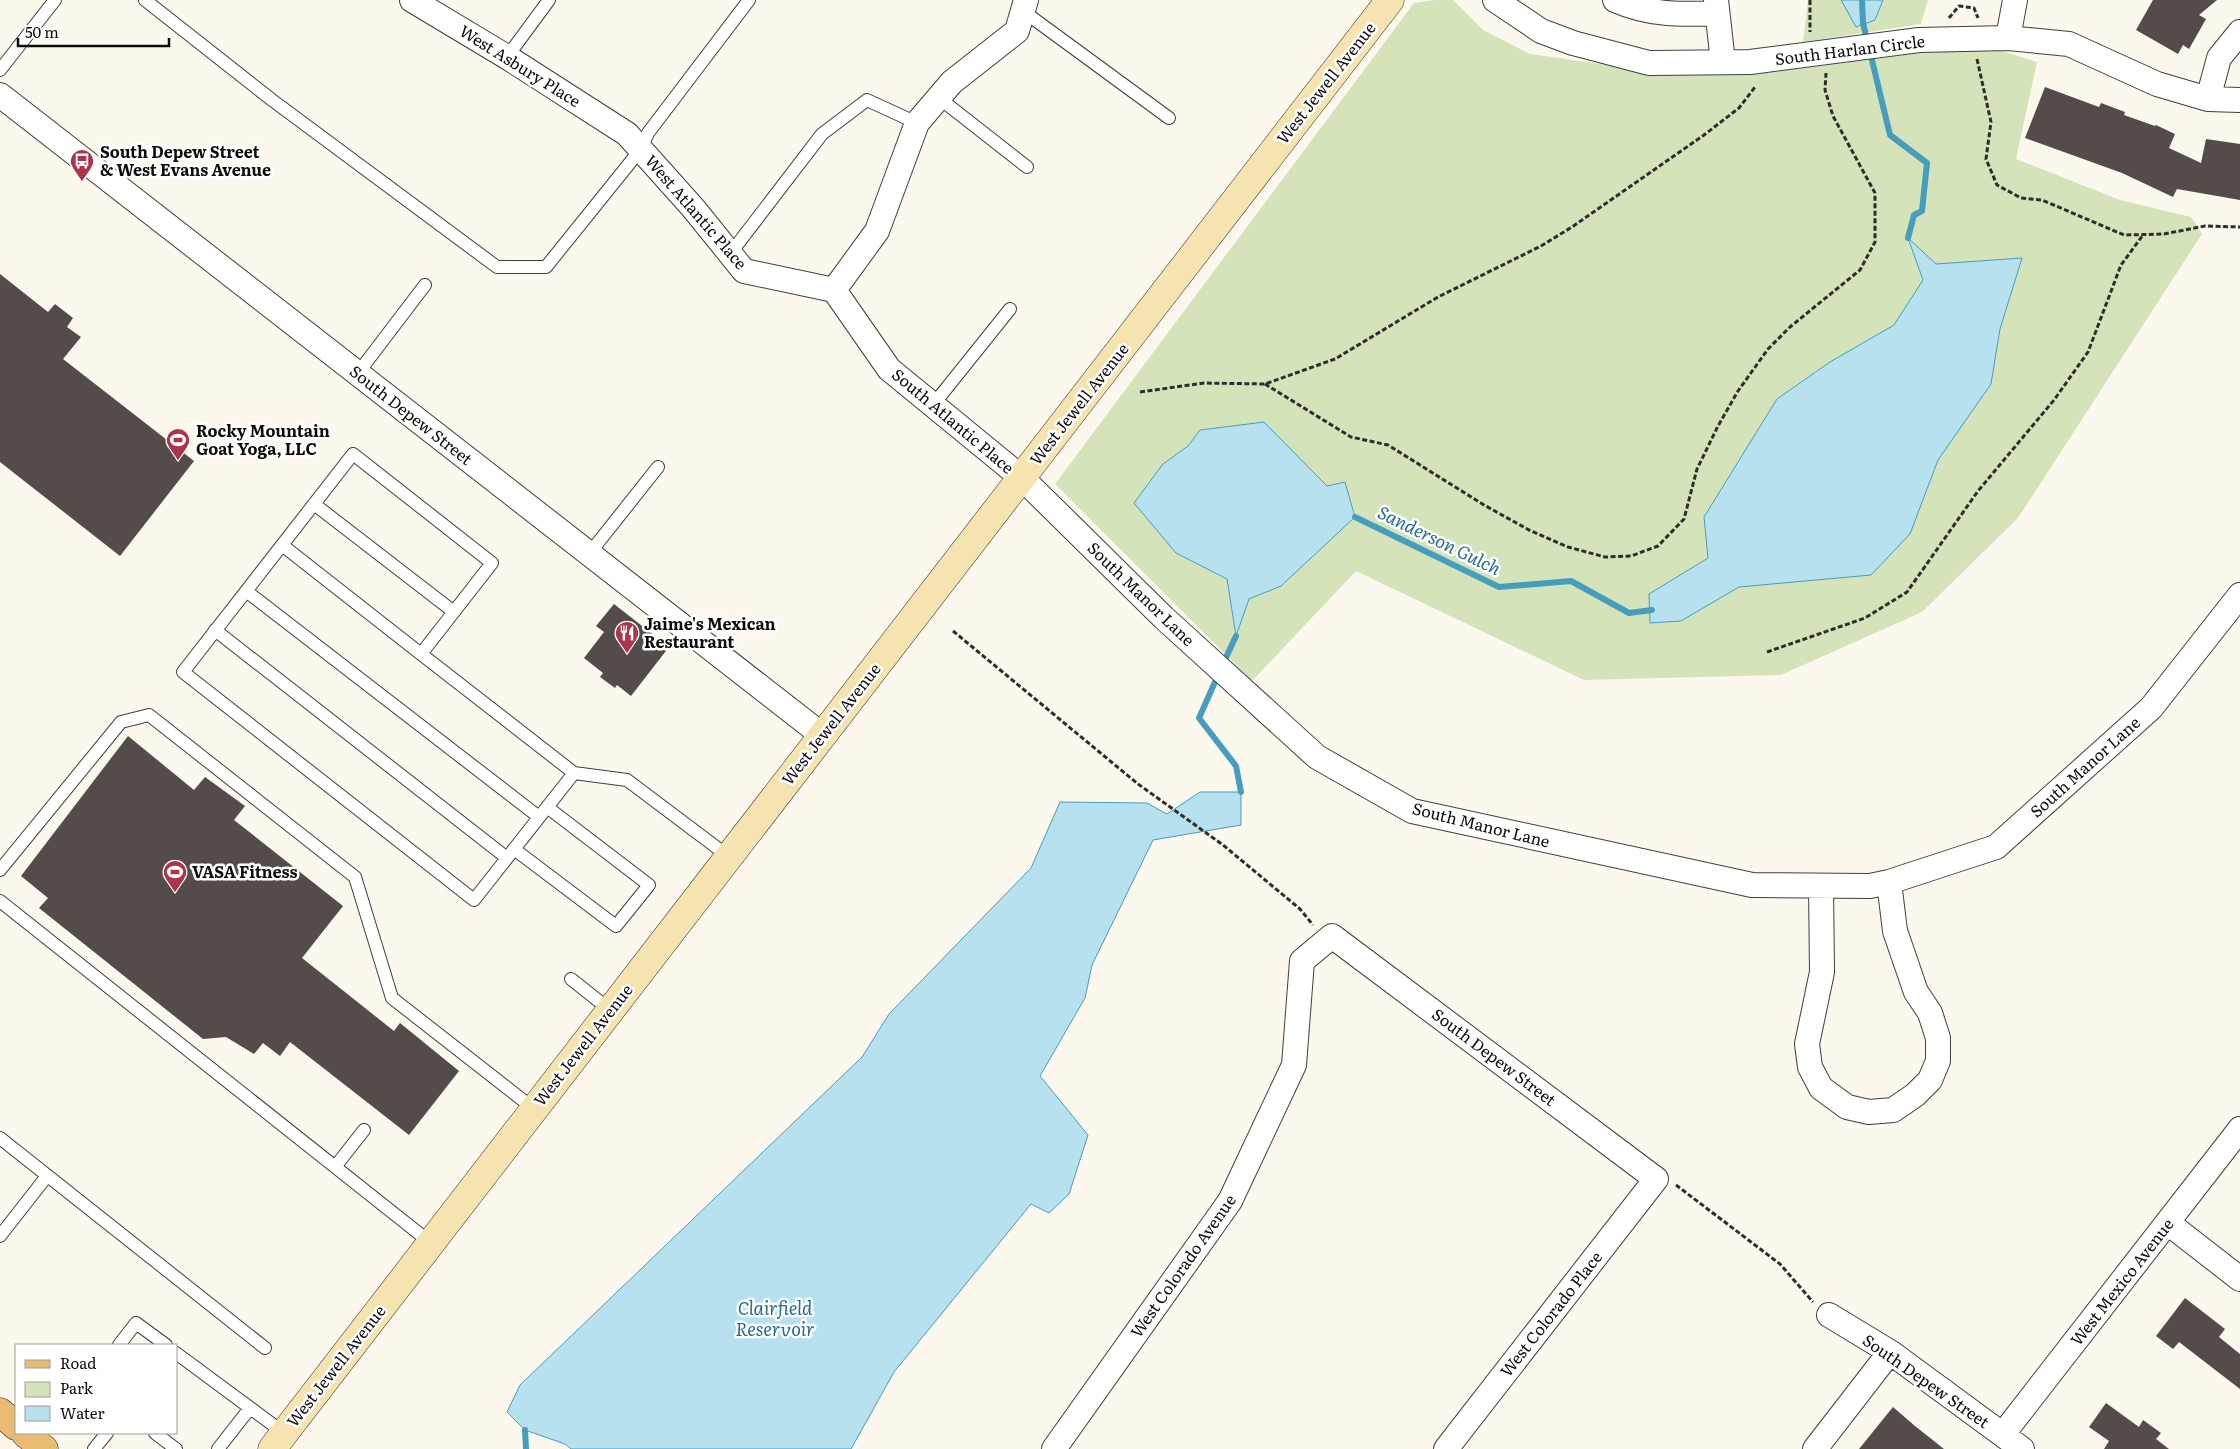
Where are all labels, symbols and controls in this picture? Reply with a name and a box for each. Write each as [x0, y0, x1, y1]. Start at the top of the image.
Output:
scale bar [18, 15, 169, 47]
street label: West Jewell Avenue [1270, 16, 1381, 148]
street label: West Asbury Place [455, 18, 586, 112]
text: 50 m [25, 20, 59, 43]
street label: South Harlan Circle [1774, 28, 1926, 70]
place label: South Depew Street & West Evans Avenue [100, 139, 271, 181]
bus stop icon: South Depew Street & West Evans Avenue [69, 148, 95, 182]
street label: West Atlantic Place [640, 149, 753, 274]
street label: West Jewell Avenue [1023, 337, 1134, 469]
street label: South Depew Street [345, 359, 479, 470]
street label: South Atlantic Place [887, 362, 1020, 479]
place label: Rocky Mountain Goat Yoga, LLC [196, 418, 330, 460]
sports icon: Rocky Mountain Goat Yoga, LLC [165, 427, 191, 461]
water label: Sanderson Gulch [1374, 498, 1506, 581]
street label: South Manor Lane [1083, 536, 1201, 651]
place label: Jaime's Mexican Restaurant [644, 611, 776, 653]
restaurant icon: Jaime's Mexican Restaurant [614, 620, 640, 654]
street label: West Jewell Avenue [775, 657, 886, 789]
street label: South Manor Lane [2024, 710, 2145, 822]
street label: South Manor Lane [1410, 795, 1553, 853]
sports icon: VASA Fitness [162, 859, 188, 893]
place label: VASA Fitness [192, 859, 297, 883]
street label: West Jewell Avenue [527, 978, 638, 1110]
street label: South Depew Street [1428, 1002, 1562, 1111]
street label: West Colorado Avenue [1124, 1189, 1241, 1342]
street label: West Mexico Avenue [2064, 1213, 2179, 1350]
street label: West Colorado Place [1493, 1245, 1607, 1381]
water label: Clairfield Reservoir [735, 1294, 815, 1342]
street label: West Jewell Avenue [280, 1299, 391, 1431]
street label: South Depew Street [1858, 1327, 1995, 1433]
legend [15, 1344, 178, 1434]
text: Road [60, 1351, 96, 1374]
text: Park [60, 1376, 94, 1399]
text: Water [60, 1401, 105, 1424]

